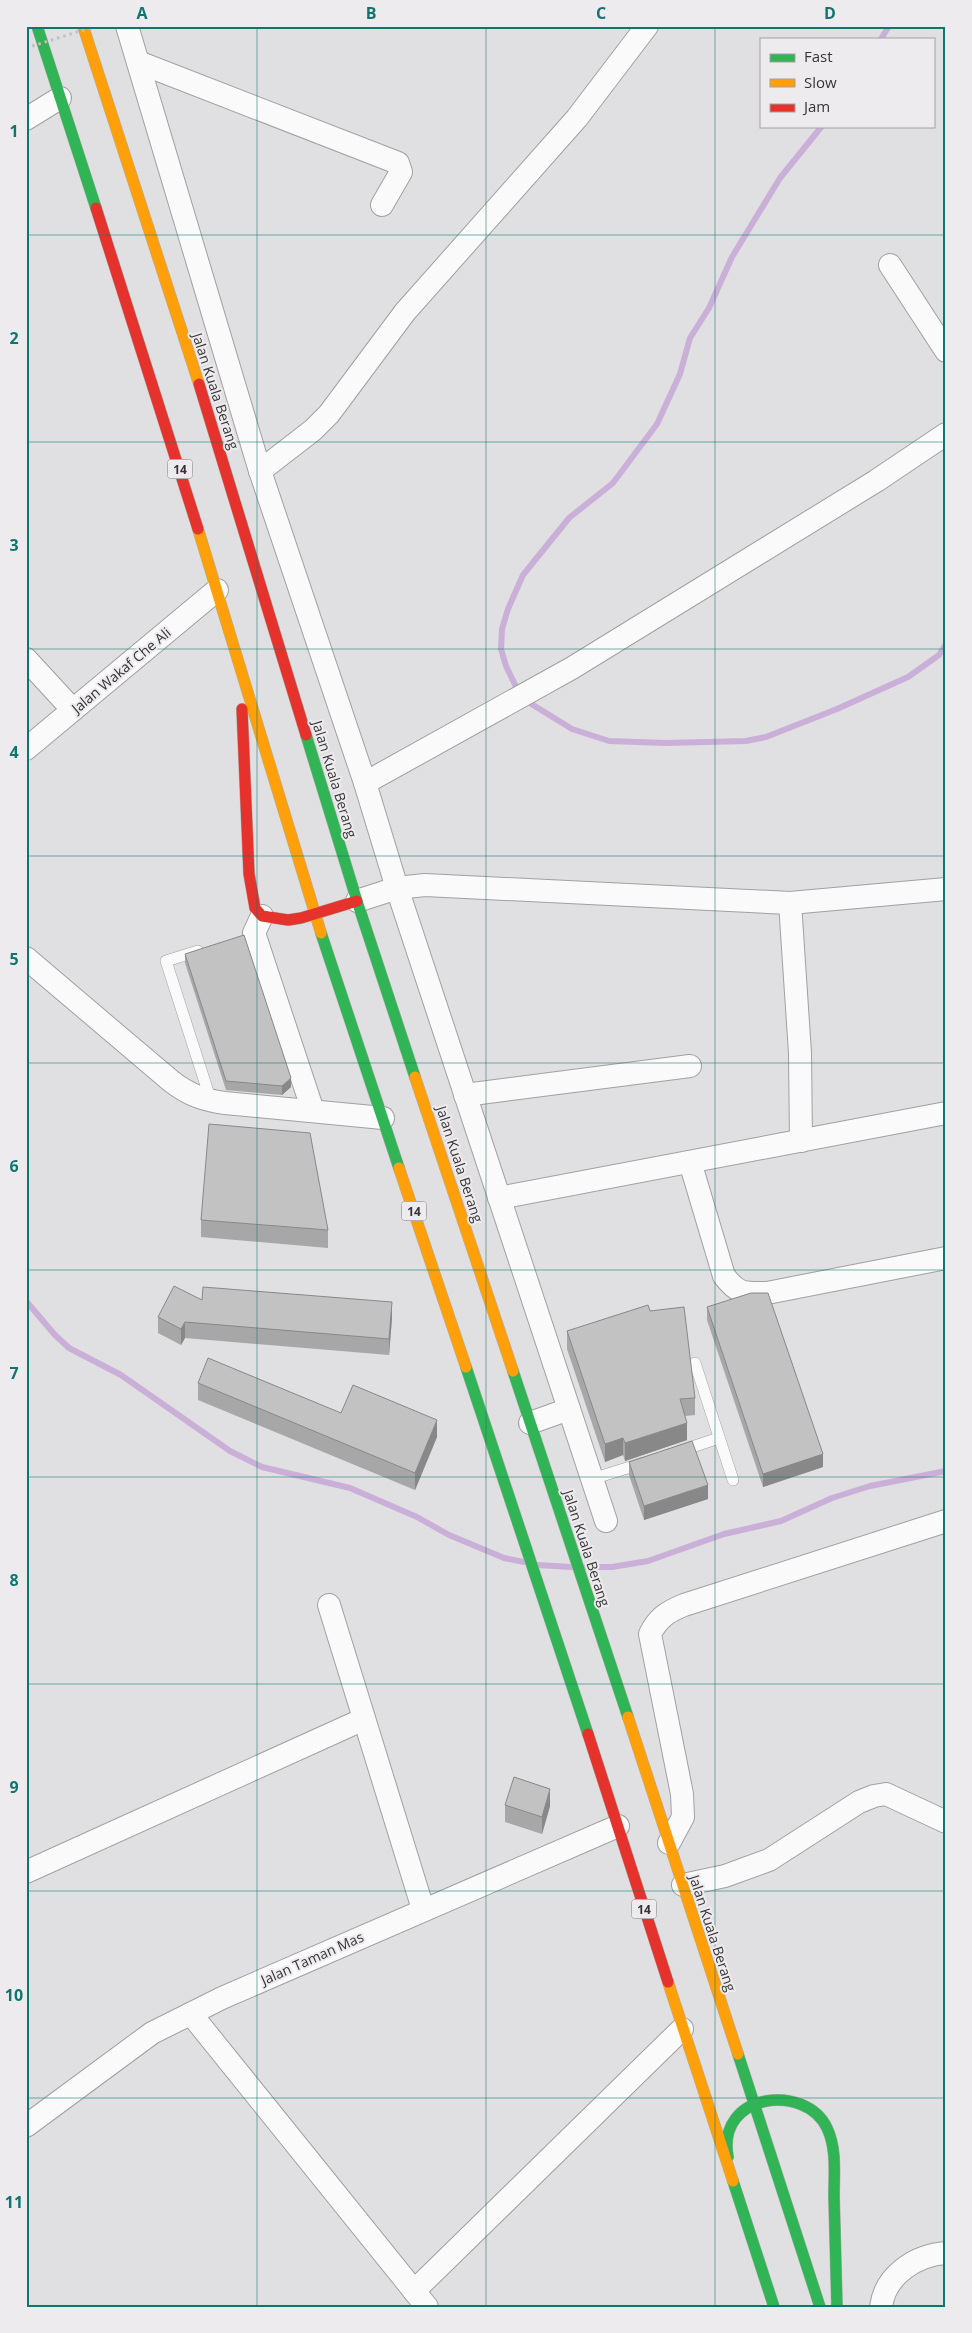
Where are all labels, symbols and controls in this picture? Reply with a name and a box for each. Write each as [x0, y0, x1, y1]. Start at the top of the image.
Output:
text: A [136, 2, 148, 24]
text: B [366, 2, 376, 24]
text: C [596, 2, 606, 24]
text: D [824, 2, 836, 24]
legend [760, 38, 934, 128]
text: Fast [804, 46, 833, 66]
text: Slow [804, 72, 837, 92]
text: Jam [802, 96, 830, 116]
text: 1 [9, 120, 19, 142]
text: 2 [9, 327, 19, 349]
street label: Jalan Kuala Berang [188, 328, 244, 452]
road number: 14 [168, 459, 192, 478]
text: 3 [9, 534, 19, 556]
street label: Jalan Wakaf Che Ali [66, 623, 175, 718]
street label: Jalan Kuala Berang [308, 716, 362, 840]
text: 4 [9, 741, 19, 763]
text: 5 [9, 948, 19, 970]
street label: Jalan Kuala Berang [432, 1101, 488, 1225]
text: 6 [9, 1155, 19, 1177]
road number: 14 [402, 1202, 426, 1220]
text: 7 [9, 1362, 19, 1384]
street label: Jalan Kuala Berang [559, 1485, 615, 1609]
text: 8 [9, 1569, 19, 1591]
text: 9 [9, 1776, 19, 1798]
street label: Jalan Kuala Berang [685, 1870, 741, 1994]
road number: 14 [632, 1900, 656, 1918]
street label: Jalan Taman Mas [256, 1927, 367, 1990]
text: 10 [5, 1984, 23, 2006]
text: 11 [5, 2191, 23, 2213]

